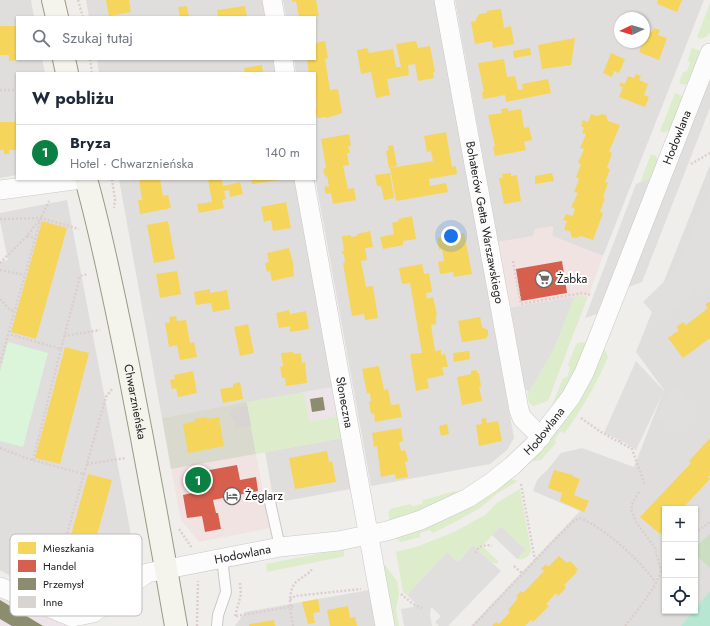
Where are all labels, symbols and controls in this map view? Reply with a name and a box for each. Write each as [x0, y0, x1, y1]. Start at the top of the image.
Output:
north arrow [614, 12, 650, 48]
search box [16, 16, 316, 60]
icon: search [30, 27, 52, 49]
text: Szukaj tutaj [62, 27, 133, 49]
text: W pobliżu [32, 86, 114, 110]
street label: Hodowlana [658, 107, 696, 167]
text: Bryza [70, 132, 111, 154]
street label: Bohaterów Getta Warszawskiego [461, 140, 508, 305]
text: 1 [42, 143, 48, 162]
text: 140 m [265, 143, 300, 162]
text: Hotel · Chwarznieńska [70, 154, 193, 173]
your location [441, 226, 461, 246]
supermarket icon: Żabka [534, 269, 554, 289]
place label: Żabka [557, 270, 587, 288]
street label: Chwarznieńska [119, 362, 151, 441]
street label: Słoneczna [331, 375, 358, 430]
street label: Hodowlana [519, 403, 569, 459]
pin: 1 [185, 465, 211, 495]
hotel icon: Żeglarz [222, 486, 242, 506]
place label: Żeglarz [245, 487, 284, 505]
map controls [662, 506, 698, 614]
button: + [662, 506, 698, 542]
legend [10, 534, 142, 616]
text: Mieszkania [43, 540, 94, 556]
street label: Hodowlana [213, 540, 273, 569]
button: − [662, 542, 698, 578]
text: Handel [43, 558, 76, 574]
text: Przemysł [43, 576, 84, 592]
button: locate [662, 578, 698, 614]
text: Inne [43, 594, 63, 610]

